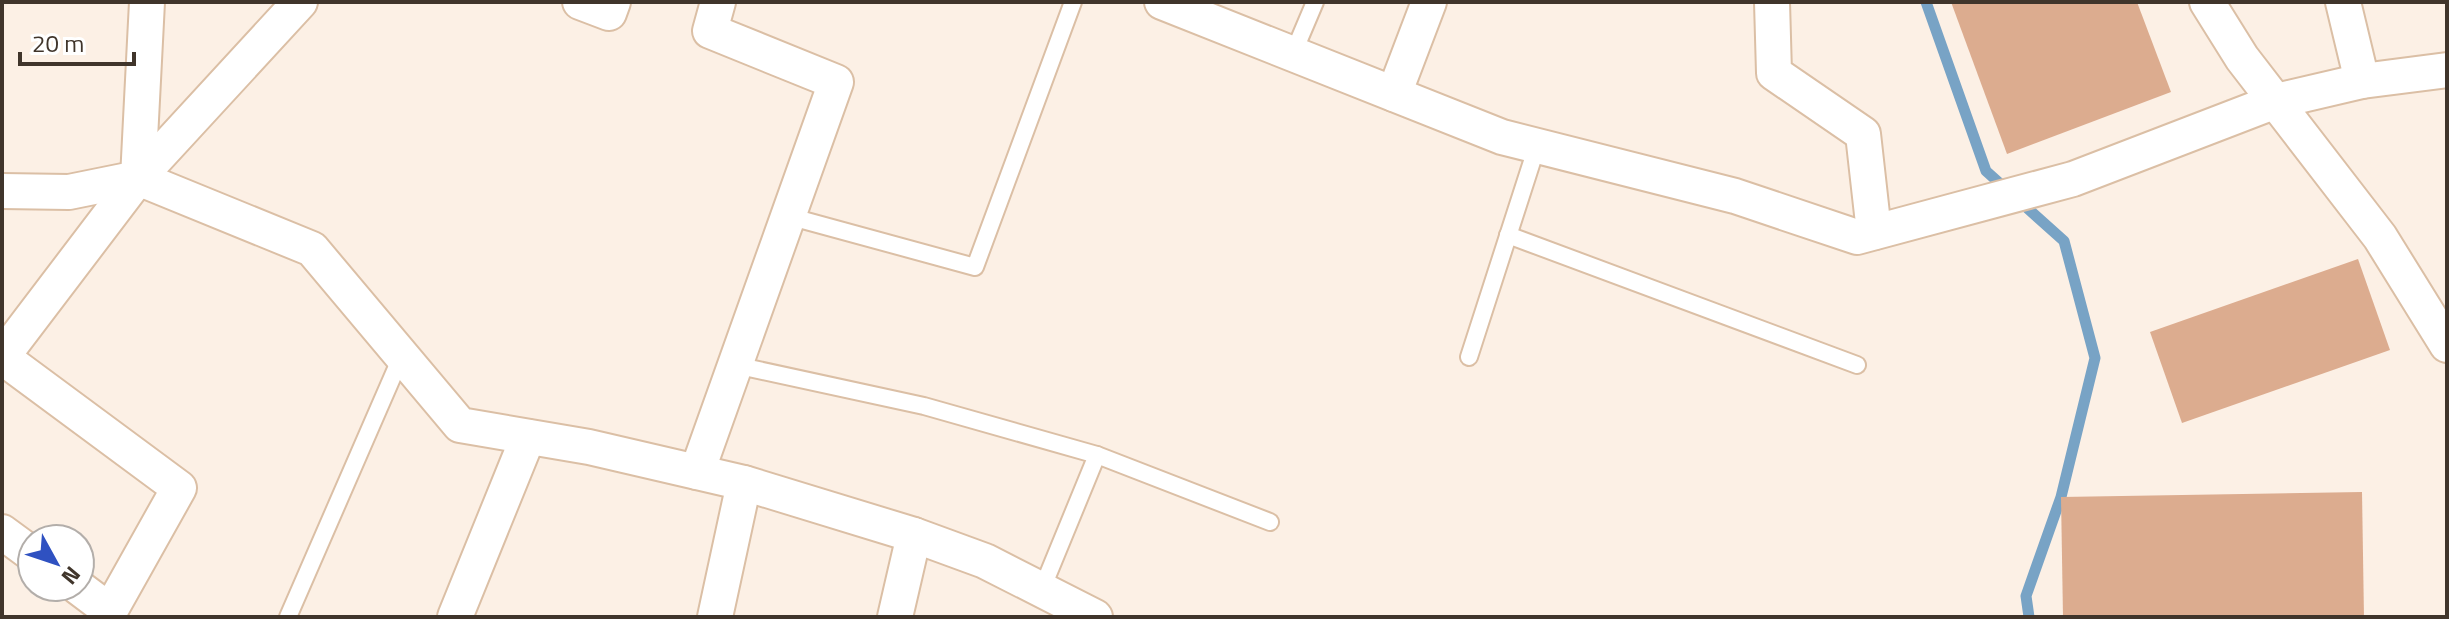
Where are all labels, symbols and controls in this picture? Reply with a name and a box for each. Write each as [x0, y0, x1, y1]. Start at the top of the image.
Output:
scale bar [20, 16, 134, 66]
text: 20 m [32, 25, 84, 61]
north arrow [16, 523, 96, 603]
text: N [53, 559, 89, 593]

